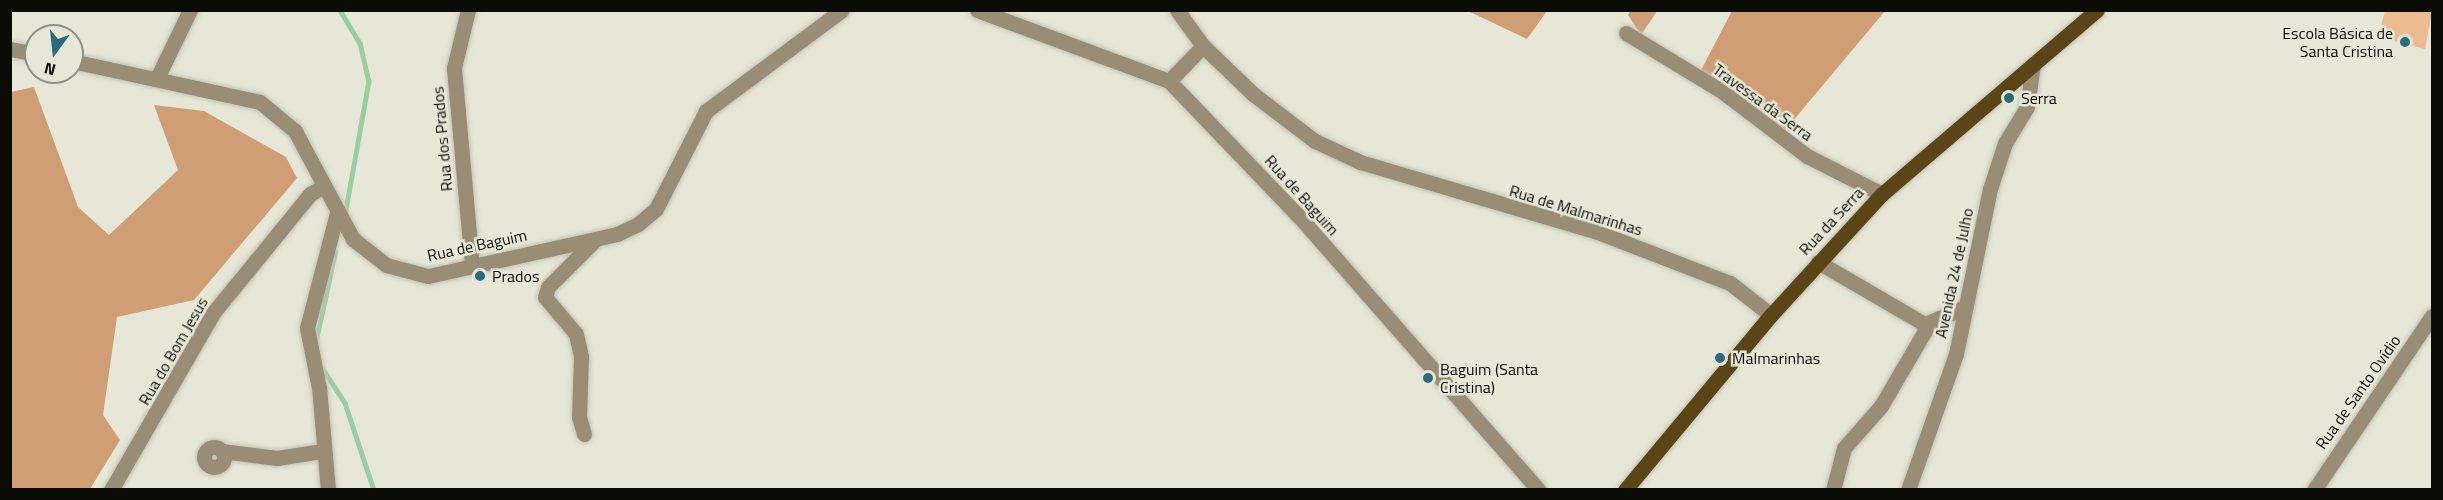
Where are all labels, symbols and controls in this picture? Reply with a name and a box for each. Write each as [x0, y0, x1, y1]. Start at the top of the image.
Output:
place label: Escola Básica de Santa Cristina [2282, 23, 2393, 61]
north arrow [24, 24, 84, 84]
marker: Escola Básica de Santa Cristina [2398, 35, 2412, 49]
text: N [41, 56, 58, 82]
street label: Travessa da Serra [1709, 59, 1817, 145]
street label: Rua dos Prados [428, 86, 456, 192]
place label: Serra [2021, 88, 2057, 108]
marker: Serra [2002, 91, 2016, 105]
street label: Rua de Baguim [1261, 151, 1343, 239]
street label: Rua de Malmarinhas [1507, 181, 1645, 239]
street label: Rua da Serra [1795, 183, 1867, 259]
street label: Avenida 24 de Julho [1931, 206, 1977, 340]
street label: Rua de Baguim [425, 225, 529, 265]
place label: Prados [492, 266, 539, 286]
marker: Prados [473, 269, 487, 283]
street label: Rua do Bom Jesus [134, 294, 212, 408]
street label: Rua de Santo Ovídio [2311, 331, 2405, 453]
place label: Malmarinhas [1732, 348, 1820, 368]
marker: Malmarinhas [1713, 351, 1727, 365]
place label: Baguim (Santa Cristina) [1440, 359, 1538, 397]
marker: Baguim (Santa Cristina) [1421, 371, 1435, 385]

